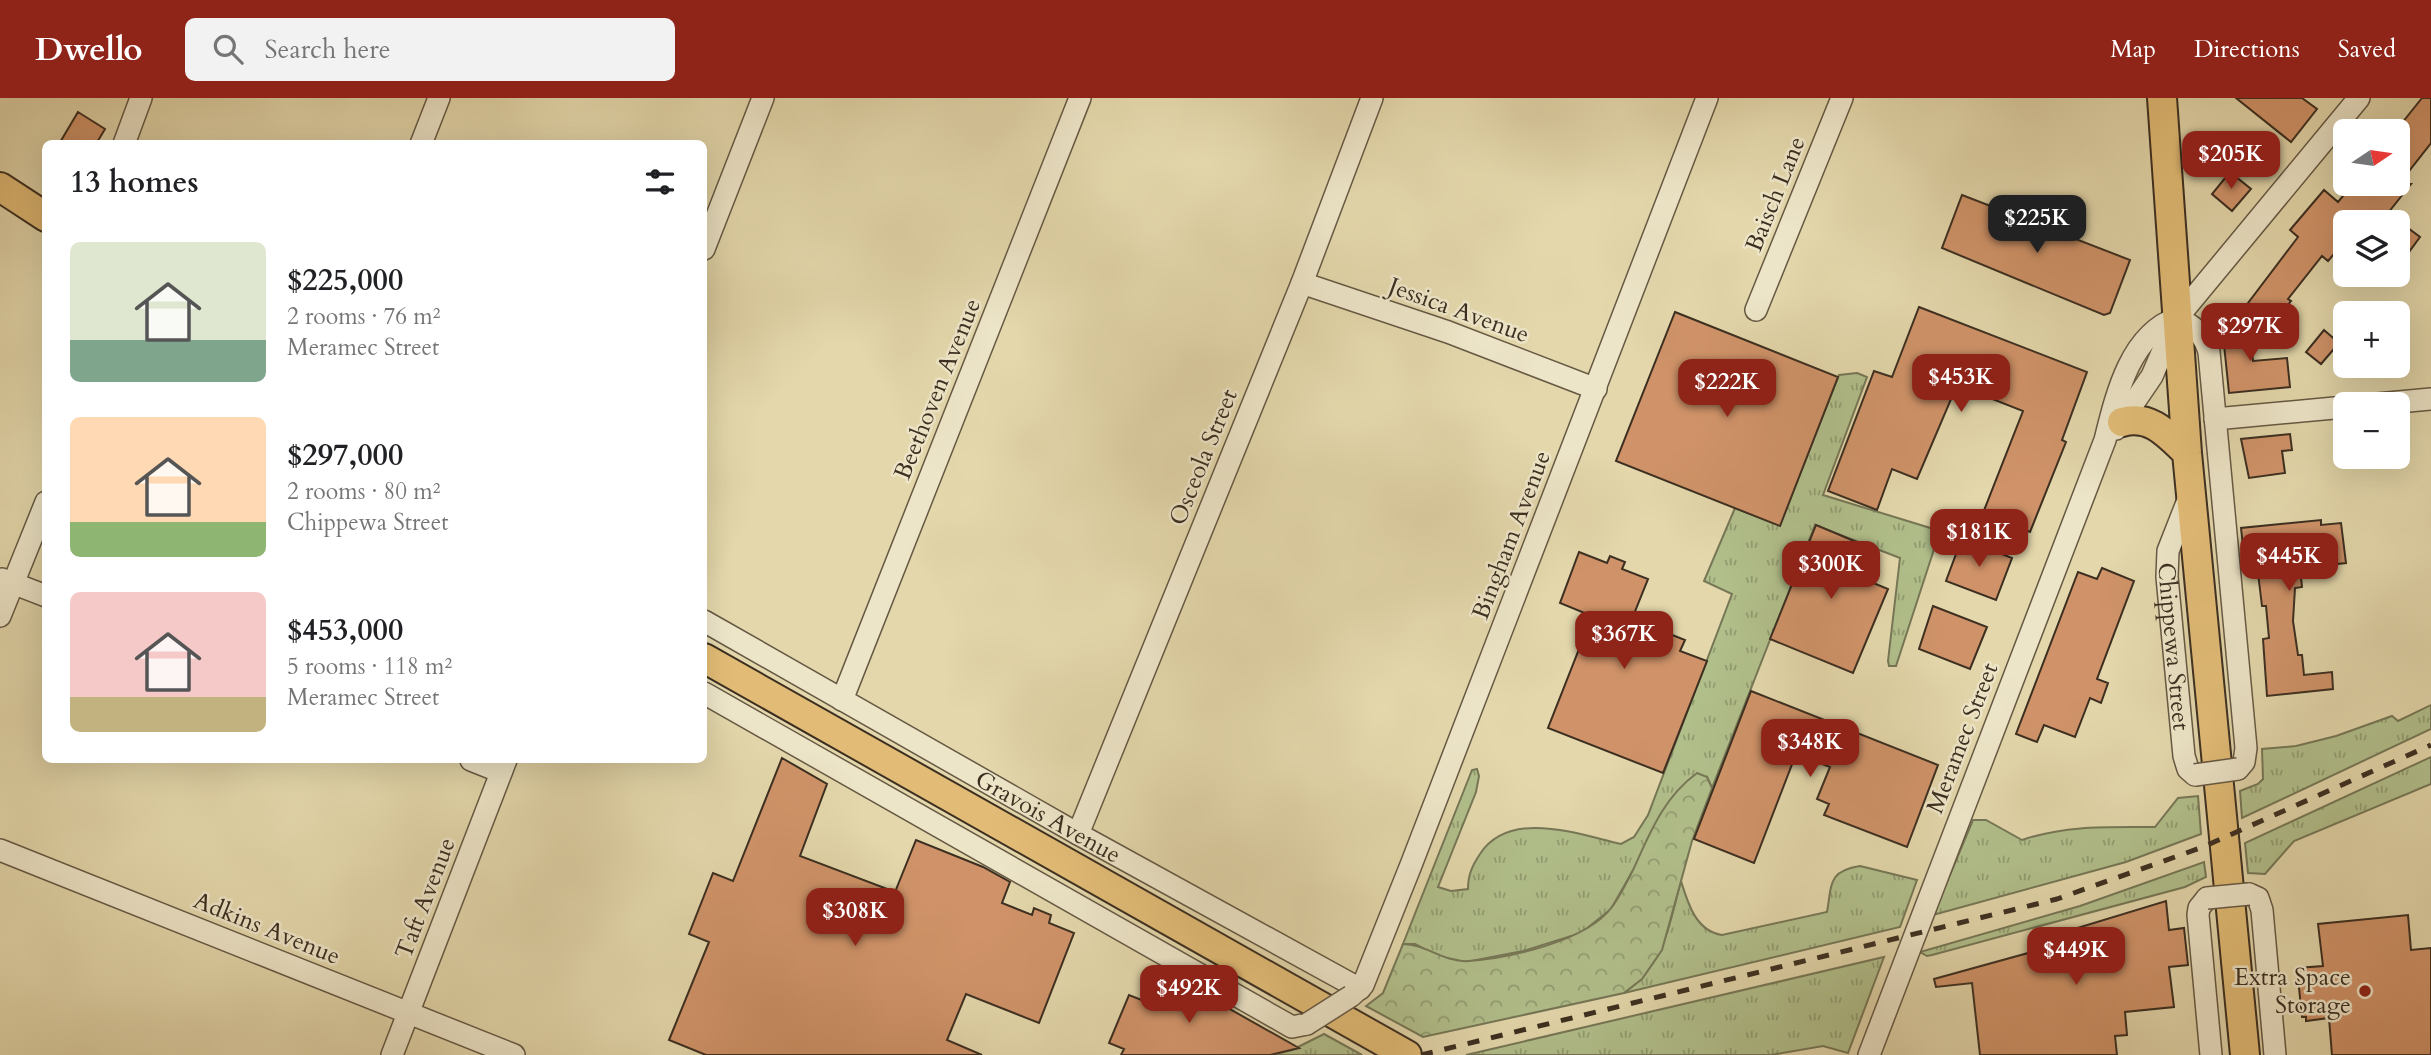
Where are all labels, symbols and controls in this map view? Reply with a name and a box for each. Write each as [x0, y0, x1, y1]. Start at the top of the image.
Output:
search box [185, 18, 675, 81]
text: Dwello [35, 27, 143, 72]
icon: search [209, 30, 247, 68]
text: Search here [265, 32, 391, 67]
text: Map [2110, 33, 2156, 66]
text: Directions [2194, 33, 2300, 66]
text: Saved [2338, 33, 2396, 66]
north arrow [2333, 119, 2410, 196]
map controls [2333, 119, 2410, 469]
street label: Baisch Lane [1737, 132, 1814, 257]
pin: $205K [2182, 132, 2280, 191]
text: $205K [2198, 138, 2264, 169]
text: 13 homes [70, 162, 199, 203]
icon: filters [641, 163, 679, 201]
pin: $225K [1988, 195, 2086, 255]
text: $225K [2004, 202, 2070, 233]
button: layers [2333, 210, 2410, 287]
text: $225,000 [287, 260, 403, 301]
street label: Jessica Avenue [1381, 269, 1534, 351]
icon: home [126, 270, 210, 354]
street label: Beethoven Avenue [886, 294, 989, 485]
text: 2 rooms · 76 m² [287, 301, 440, 332]
button: + [2333, 301, 2410, 378]
pin: $297K [2201, 303, 2299, 363]
text: $297K [2217, 310, 2283, 341]
text: Meramec Street [287, 332, 439, 363]
pin: $453K [1912, 354, 2010, 414]
pin: $222K [1678, 360, 1776, 419]
text: $453K [1928, 361, 1994, 392]
text: $222K [1694, 366, 1760, 397]
street label: Osceola Street [1161, 384, 1246, 530]
button: − [2333, 392, 2410, 469]
text: $297,000 [287, 435, 403, 476]
icon: home [126, 445, 210, 529]
street label: Bingham Avenue [1464, 446, 1559, 624]
text: 2 rooms · 80 m² [287, 476, 440, 507]
text: Chippewa Street [287, 507, 449, 538]
pin: $181K [1930, 510, 2028, 569]
text: $181K [1946, 516, 2012, 547]
pin: $445K [2240, 533, 2338, 593]
text: $445K [2256, 540, 2322, 571]
pin: $300K [1782, 542, 1880, 601]
text: $300K [1798, 548, 1864, 579]
street label: Chippewa Street [2150, 562, 2198, 732]
text: $453,000 [287, 610, 403, 651]
pin: $367K [1575, 612, 1673, 671]
text: $367K [1591, 618, 1657, 649]
icon: home [126, 620, 210, 704]
text: 5 rooms · 118 m² [287, 651, 452, 682]
street label: Meramec Street [1919, 658, 2007, 818]
text: Meramec Street [287, 682, 439, 713]
pin: $348K [1761, 720, 1859, 779]
text: $348K [1777, 726, 1843, 757]
street label: Gravois Avenue [969, 763, 1127, 871]
street label: Taft Avenue [387, 833, 464, 963]
street label: Adkins Avenue [189, 884, 345, 973]
pin: $308K [806, 888, 904, 948]
text: $308K [822, 895, 888, 926]
pin: $449K [2027, 928, 2125, 987]
text: $449K [2043, 934, 2109, 965]
place label: Extra Space Storage [2234, 961, 2351, 1022]
pin: $492K [1140, 965, 1238, 1025]
text: $492K [1156, 972, 1222, 1003]
marker: Extra Space Storage [2357, 983, 2373, 999]

